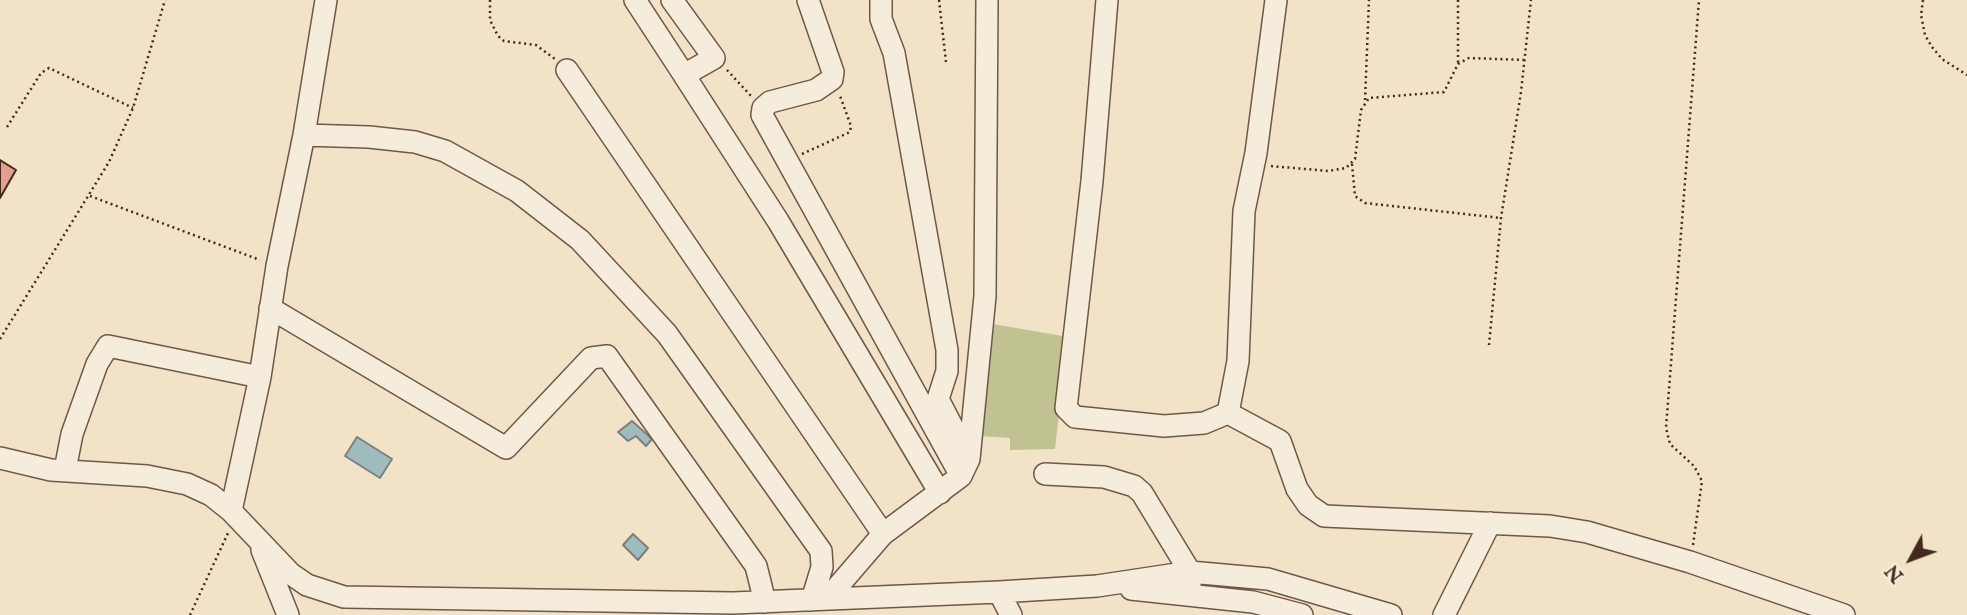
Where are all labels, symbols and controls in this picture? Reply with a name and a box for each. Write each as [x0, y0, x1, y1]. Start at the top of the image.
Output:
north arrow [1876, 524, 1946, 594]
text: N [1881, 559, 1910, 587]

